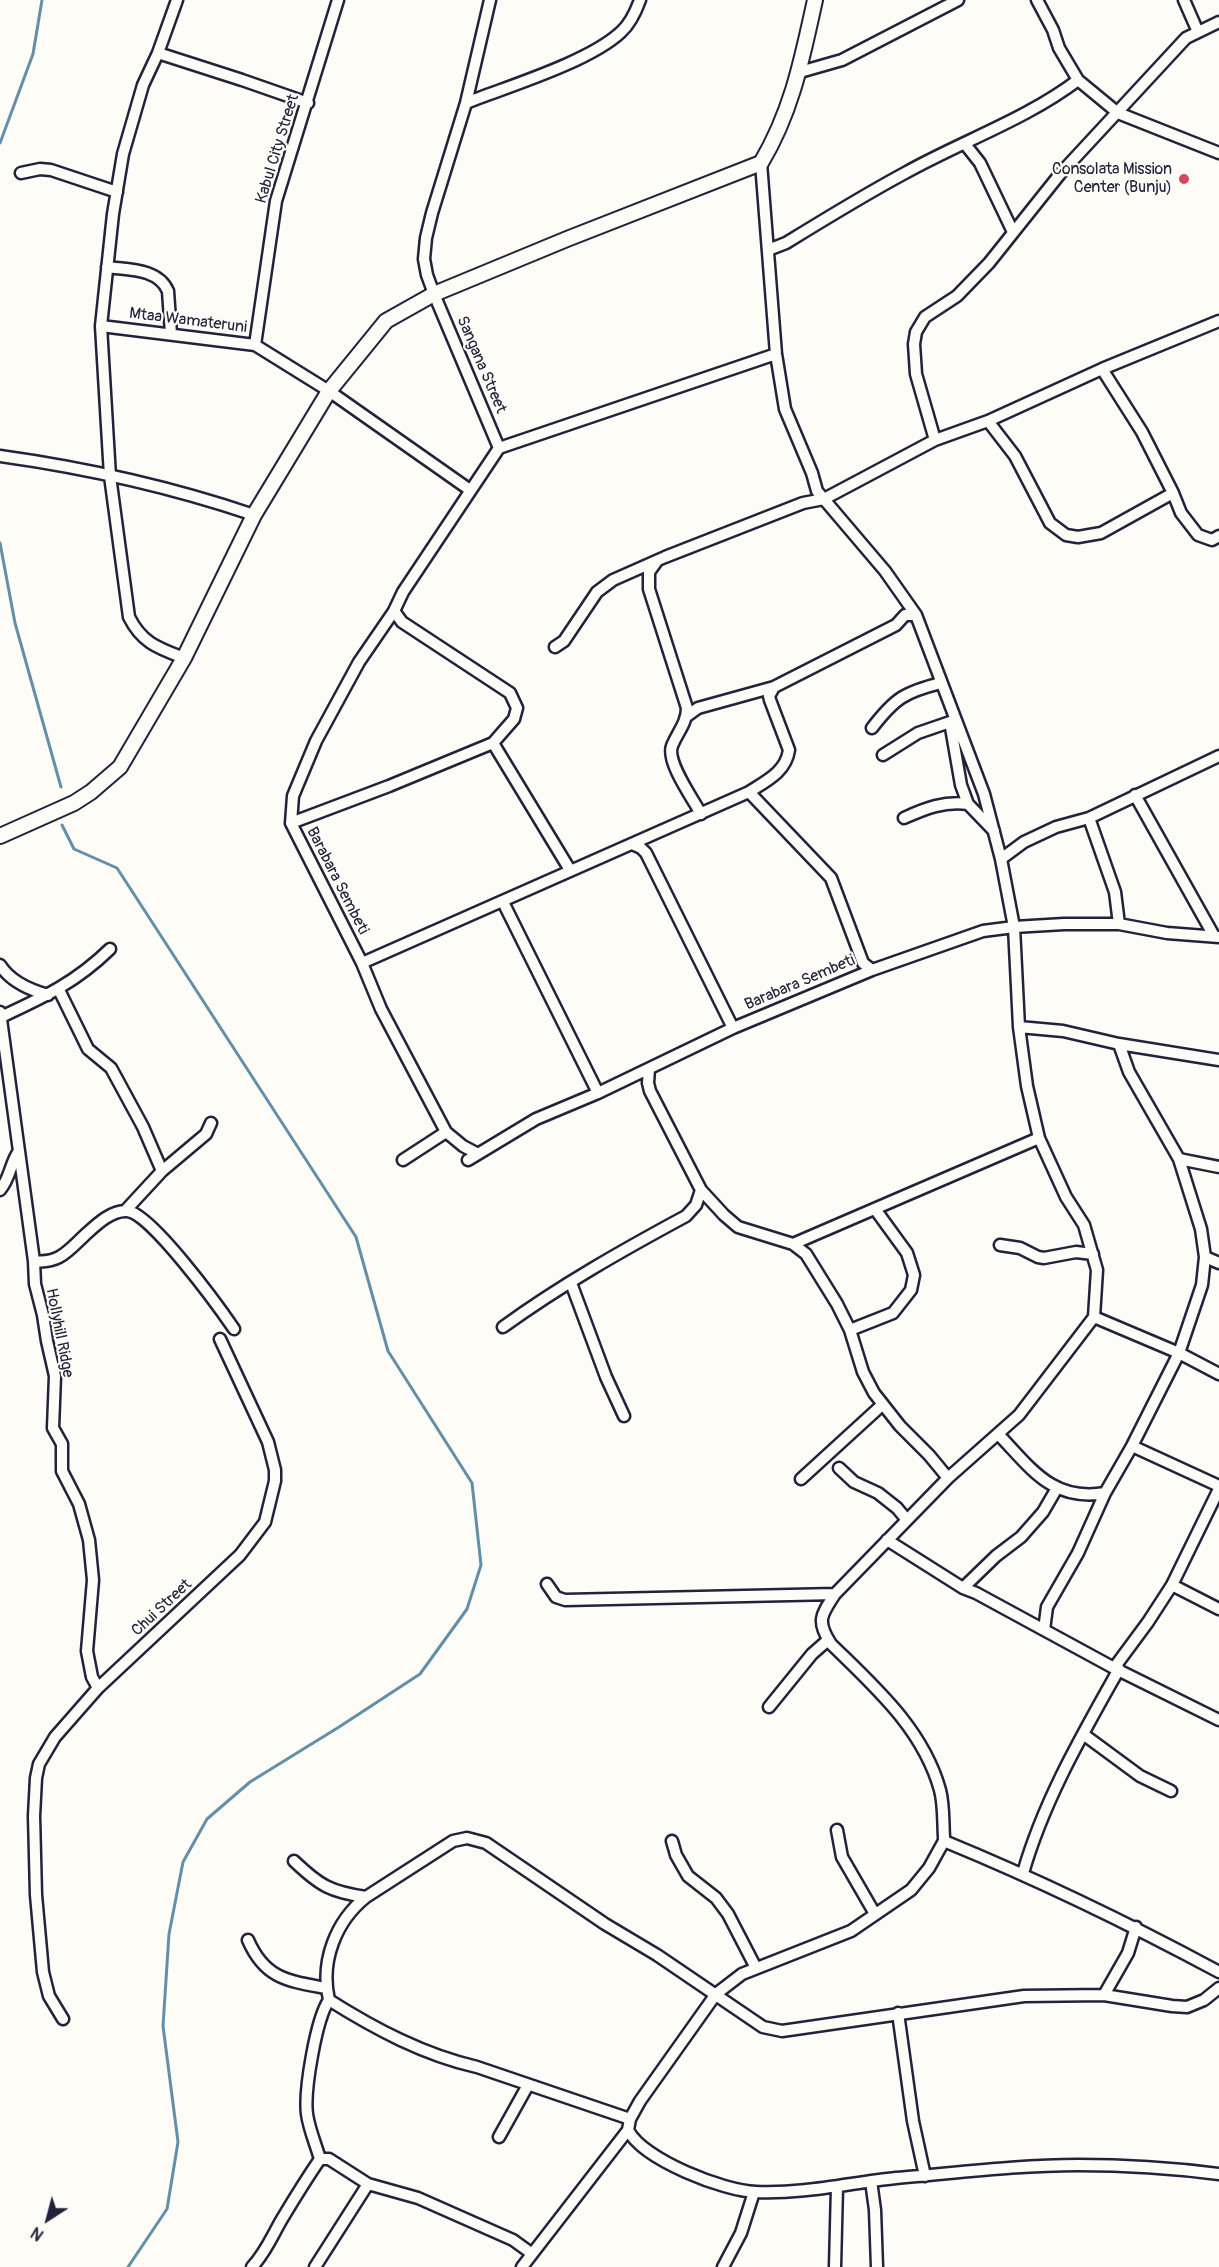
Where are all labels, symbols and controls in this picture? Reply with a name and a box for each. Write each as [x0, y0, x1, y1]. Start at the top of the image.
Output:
street label: Kabul City Street [252, 92, 304, 206]
place label: Consolata Mission Center (Bunju) [1052, 160, 1172, 198]
marker: Consolata Mission Center (Bunju) [1177, 172, 1191, 186]
street label: Mtaa Wamateruni [128, 304, 248, 338]
street label: Sangana Street [452, 314, 510, 416]
street label: Barabara Sembeti [302, 824, 372, 938]
street label: Barabara Sembeti [742, 951, 858, 1015]
street label: Hollyhill Ridge [41, 1287, 77, 1379]
street label: Chui Street [128, 1575, 196, 1641]
north arrow [18, 2189, 78, 2249]
text: N [27, 2222, 48, 2245]

